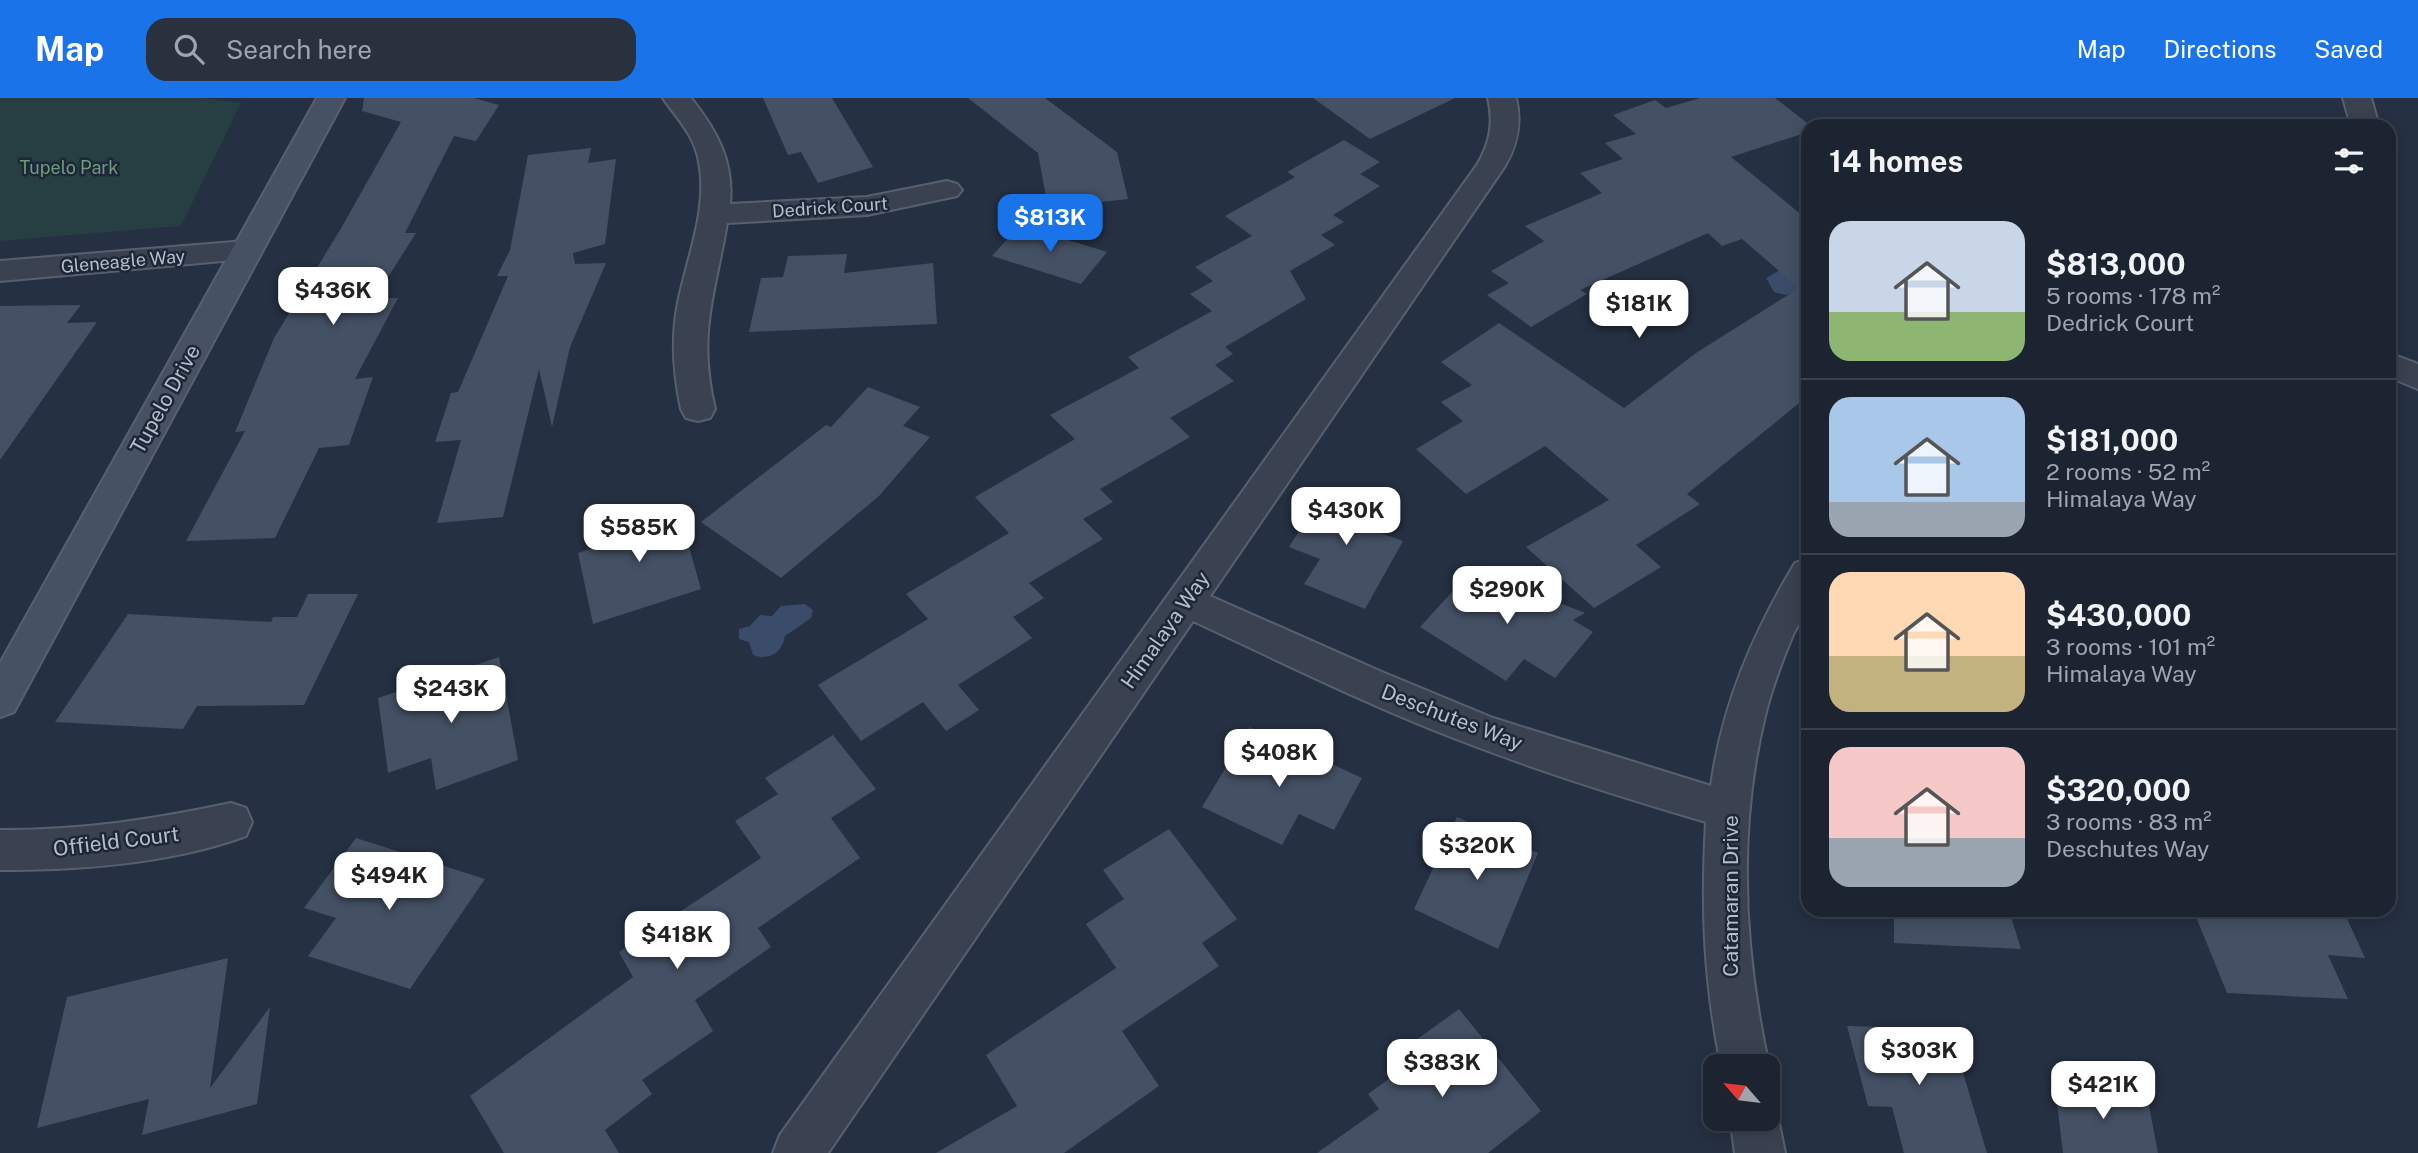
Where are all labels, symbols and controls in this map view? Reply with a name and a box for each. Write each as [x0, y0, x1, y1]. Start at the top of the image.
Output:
search box [146, 18, 636, 81]
text: Map [35, 30, 104, 68]
icon: search [170, 30, 208, 68]
text: Search here [226, 34, 372, 65]
text: Map [2077, 35, 2126, 63]
text: Directions [2164, 35, 2276, 63]
text: Saved [2314, 35, 2383, 63]
icon: filters [2330, 142, 2368, 180]
text: 14 homes [1829, 143, 1963, 179]
park label: Tupelo Park [20, 157, 118, 178]
street label: Dedrick Court [771, 192, 889, 222]
pin: $813K [1001, 194, 1099, 254]
text: $813K [1014, 203, 1086, 230]
street label: Gleneagle Way [60, 245, 186, 277]
text: $813,000 [2046, 246, 2185, 282]
icon: home [1885, 249, 1969, 333]
pin: $436K [284, 268, 382, 327]
text: $436K [294, 276, 372, 303]
pin: $181K [1590, 280, 1688, 340]
text: 5 rooms · 178 m² [2046, 282, 2220, 309]
text: $181K [1605, 289, 1673, 316]
text: Dedrick Court [2046, 309, 2194, 336]
street label: Tupelo Drive [125, 340, 205, 458]
text: $181,000 [2046, 422, 2178, 458]
icon: home [1885, 425, 1969, 509]
text: 2 rooms · 52 m² [2046, 458, 2210, 485]
text: Himalaya Way [2046, 485, 2197, 512]
pin: $430K [1297, 488, 1395, 547]
text: $430K [1307, 496, 1385, 523]
pin: $585K [590, 504, 688, 564]
text: $585K [600, 513, 678, 540]
pin: $290K [1458, 566, 1556, 626]
street label: Himalaya Way [1115, 567, 1215, 693]
text: $290K [1469, 575, 1545, 602]
text: $430,000 [2046, 597, 2191, 633]
icon: home [1885, 600, 1969, 684]
text: 3 rooms · 101 m² [2046, 633, 2215, 660]
text: Himalaya Way [2046, 660, 2197, 687]
pin: $243K [402, 666, 500, 725]
text: $243K [412, 674, 490, 701]
street label: Deschutes Way [1378, 679, 1526, 755]
pin: $408K [1230, 730, 1328, 789]
text: $408K [1240, 738, 1318, 765]
text: $320,000 [2046, 772, 2191, 808]
icon: home [1885, 775, 1969, 859]
text: 3 rooms · 83 m² [2046, 808, 2212, 835]
street label: Catamaran Drive [1718, 815, 1743, 977]
street label: Offield Court [52, 821, 180, 861]
pin: $320K [1428, 822, 1526, 882]
text: $320K [1439, 831, 1515, 858]
text: Deschutes Way [2046, 835, 2209, 862]
pin: $494K [340, 852, 438, 912]
text: $494K [350, 861, 428, 888]
pin: $418K [628, 912, 726, 971]
text: $418K [641, 920, 713, 947]
pin: $303K [1870, 1028, 1968, 1087]
text: $303K [1880, 1036, 1958, 1063]
pin: $383K [1393, 1040, 1491, 1099]
text: $383K [1403, 1048, 1481, 1075]
north arrow [1703, 1054, 1780, 1130]
map controls [1703, 1054, 1780, 1131]
pin: $421K [2054, 1062, 2152, 1121]
text: $421K [2067, 1070, 2139, 1097]

